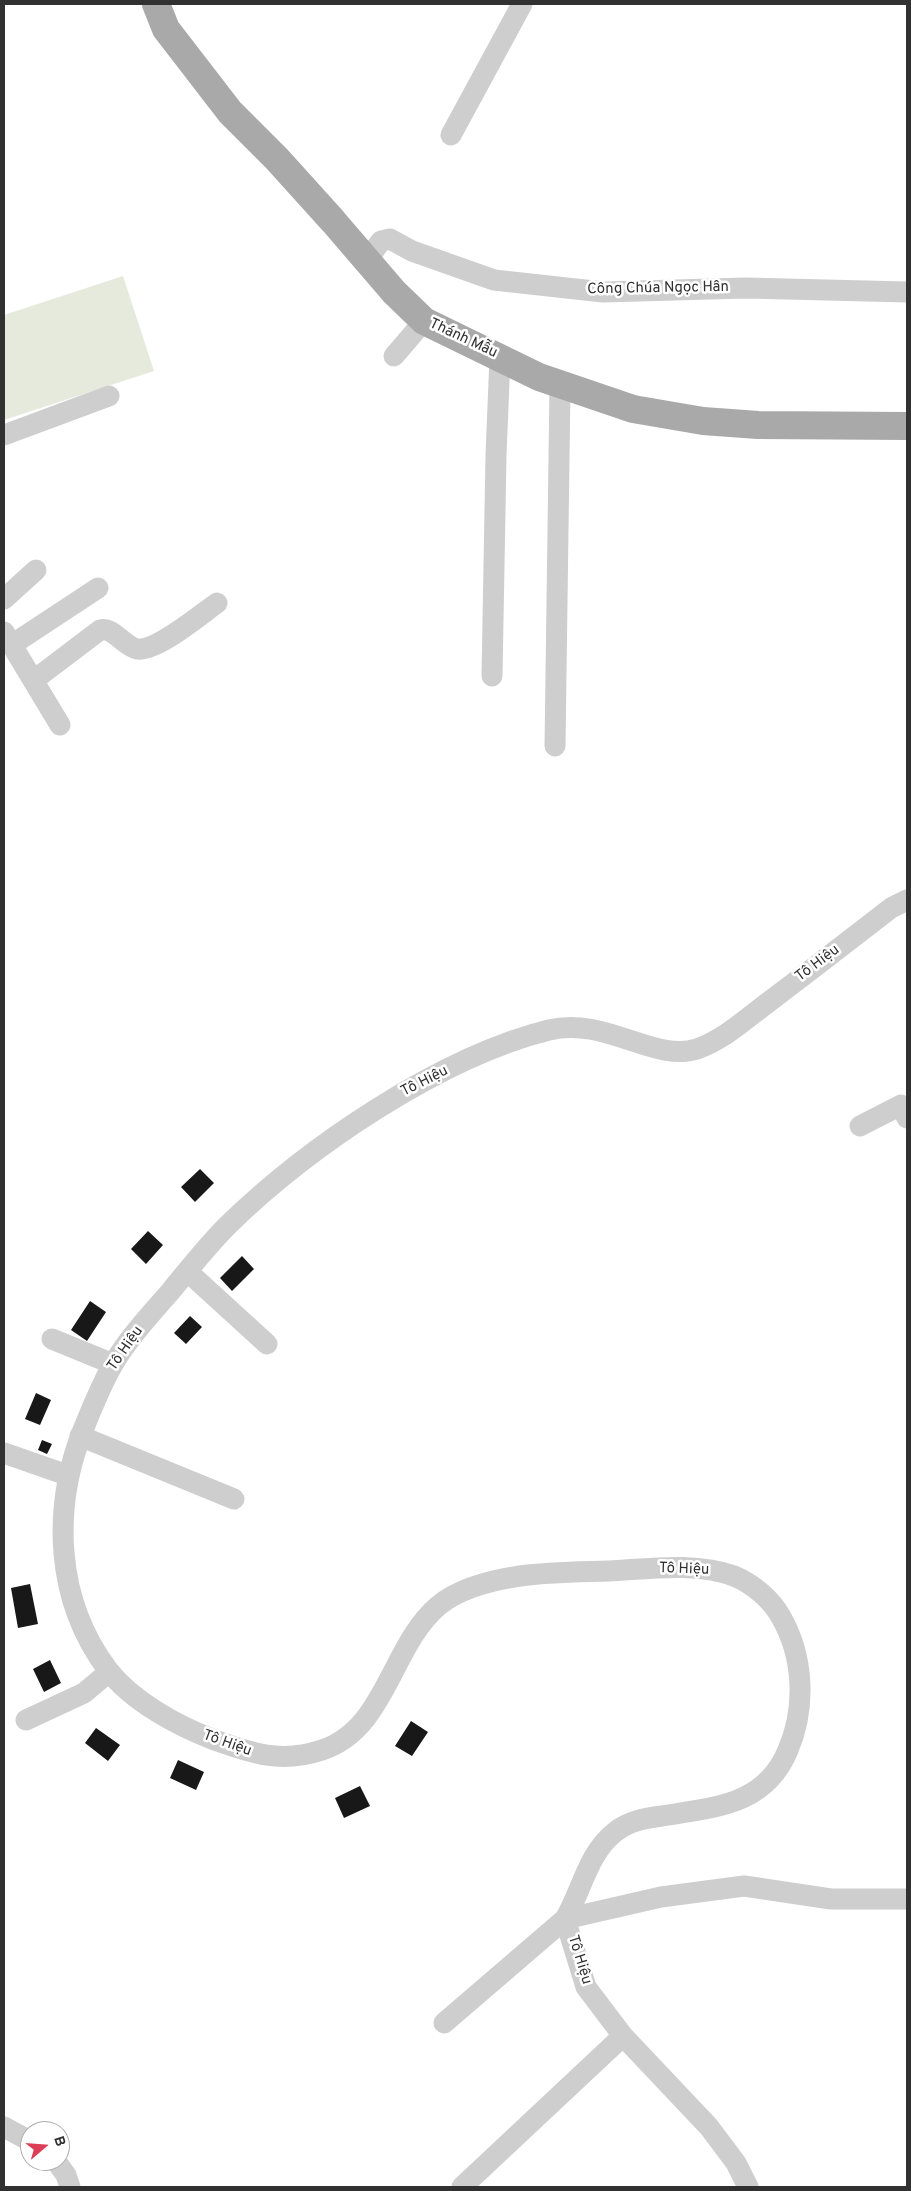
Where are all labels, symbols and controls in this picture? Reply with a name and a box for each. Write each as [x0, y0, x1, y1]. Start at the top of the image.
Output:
street label: Công Chúa Ngọc Hân [587, 279, 729, 299]
street label: Thánh Mẫu [426, 315, 500, 363]
street label: Tô Hiệu [792, 942, 844, 986]
street label: Tô Hiệu [398, 1063, 452, 1101]
street label: Tô Hiệu [104, 1323, 148, 1375]
street label: Tô Hiệu [658, 1560, 710, 1580]
street label: Tô Hiệu [200, 1727, 254, 1761]
street label: Tô Hiệu [563, 1933, 595, 1987]
north arrow [20, 2121, 70, 2171]
text: B [49, 2134, 68, 2149]

